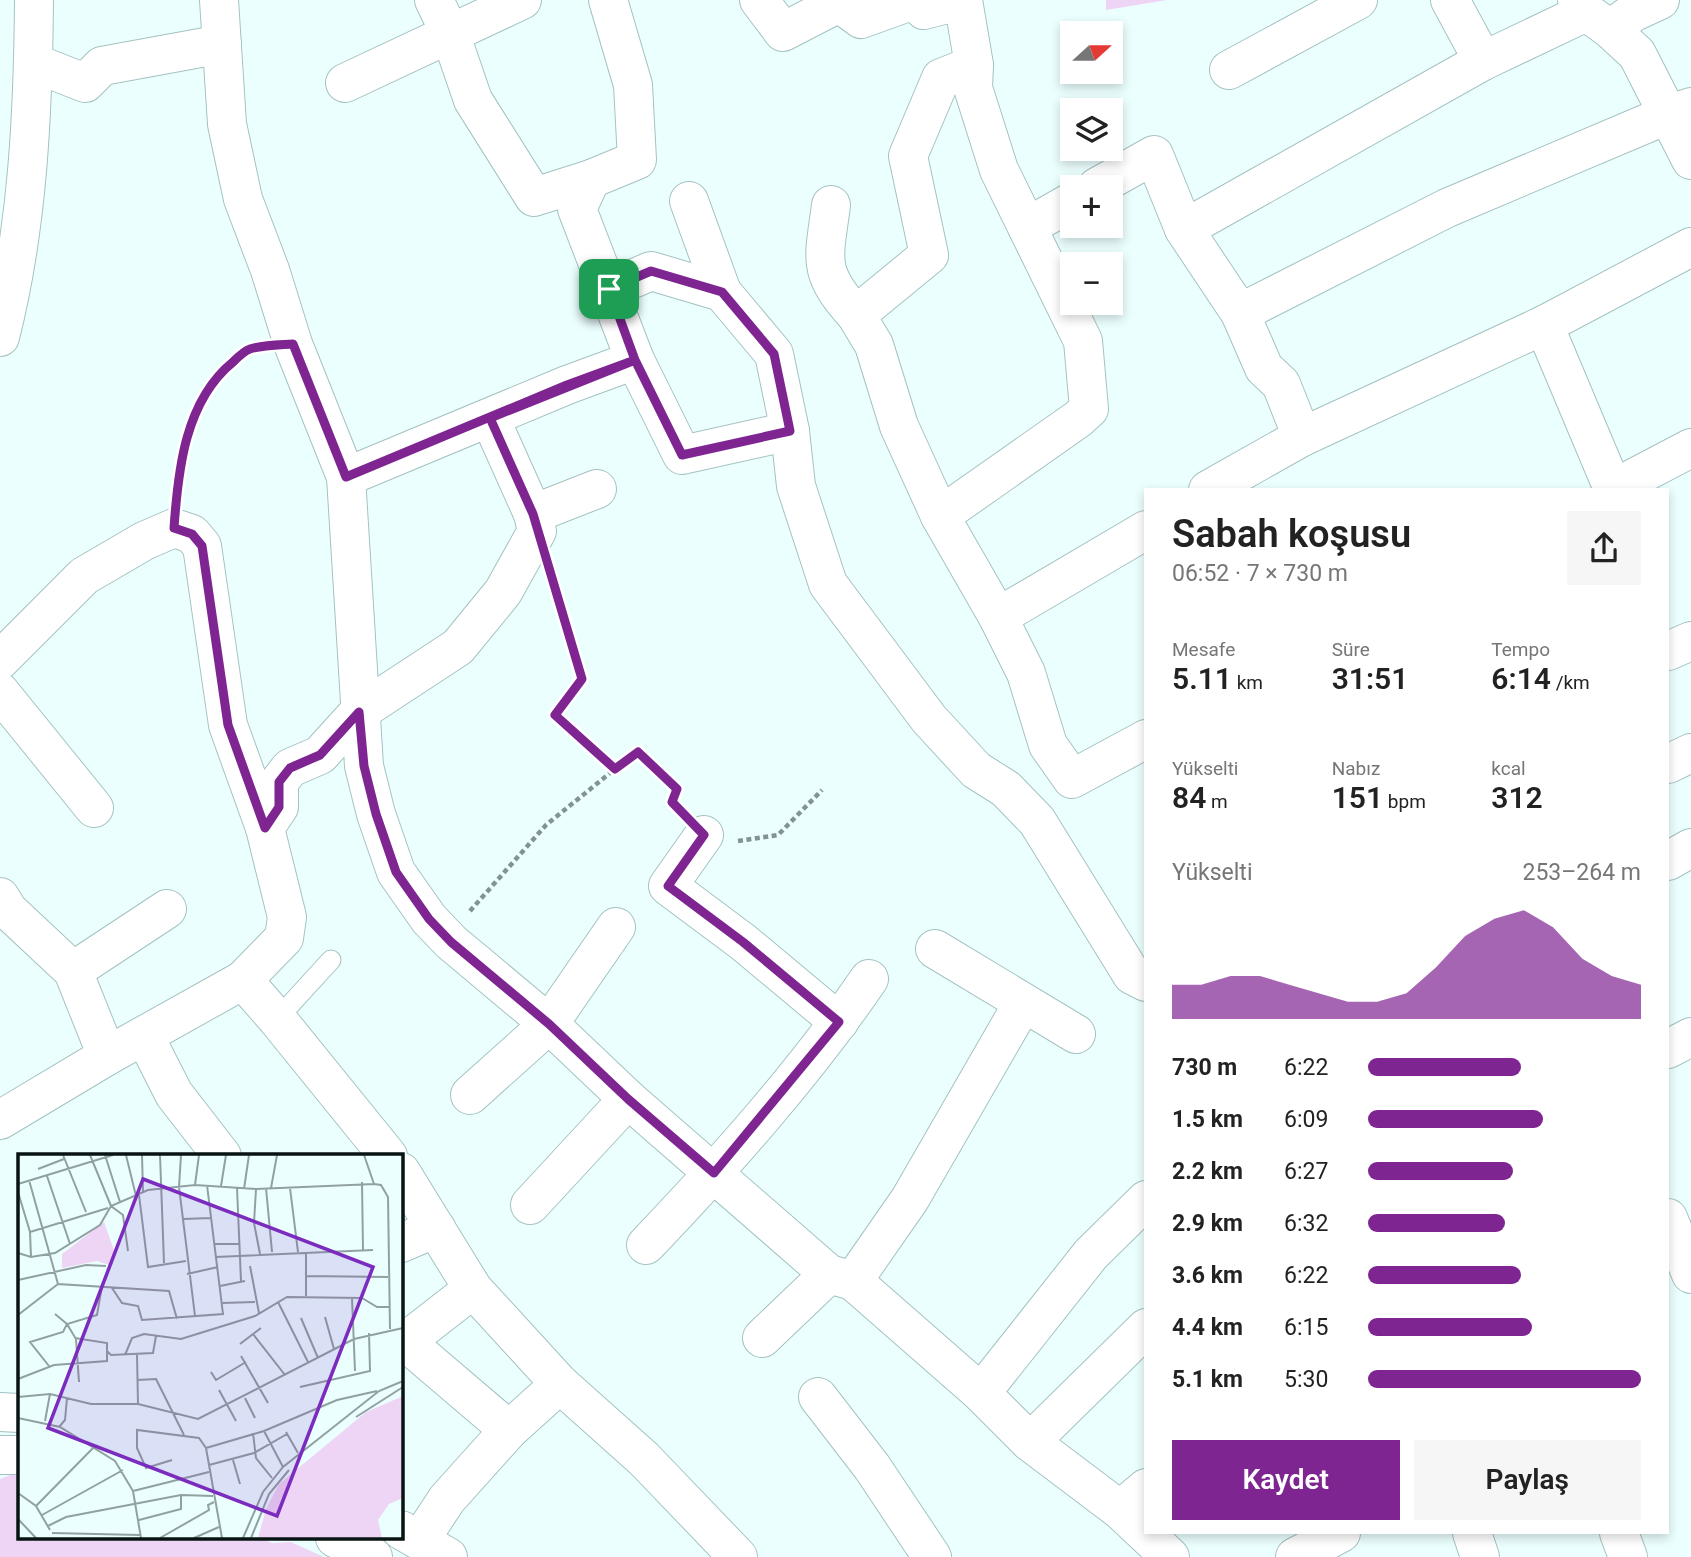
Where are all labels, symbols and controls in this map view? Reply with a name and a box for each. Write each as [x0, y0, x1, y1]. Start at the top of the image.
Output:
north arrow [1060, 21, 1124, 84]
map controls [1060, 21, 1123, 315]
button: layers [1060, 98, 1123, 161]
button: + [1060, 175, 1123, 238]
button: − [1060, 252, 1123, 315]
pin [579, 259, 639, 319]
icon: arrive [590, 270, 628, 308]
button: share [1567, 511, 1641, 585]
text: Sabah koşusu [1172, 512, 1411, 556]
text: 06:52 · 7 × 730 m [1172, 560, 1348, 587]
text: Mesafe [1172, 638, 1235, 661]
text: Süre [1332, 638, 1370, 661]
text: Tempo [1491, 638, 1550, 661]
text: 5.11 [1172, 661, 1232, 696]
text: 31:51 [1332, 661, 1408, 696]
text: 6:14 [1491, 661, 1551, 696]
text: km [1232, 671, 1263, 694]
text: /km [1551, 671, 1590, 694]
text: Yükselti [1172, 757, 1239, 780]
text: Nabız [1332, 757, 1380, 780]
text: kcal [1491, 757, 1526, 780]
text: 84 [1172, 780, 1206, 815]
text: 151 [1332, 780, 1383, 815]
text: 312 [1491, 780, 1543, 815]
text: m [1206, 790, 1228, 813]
text: bpm [1383, 790, 1426, 813]
text: Yükselti [1172, 859, 1253, 886]
text: 253–264 m [1522, 859, 1641, 886]
text: 730 m [1172, 1054, 1237, 1081]
text: 6:22 [1284, 1054, 1328, 1081]
text: 1.5 km [1172, 1106, 1243, 1133]
text: 6:09 [1284, 1106, 1328, 1133]
inset map [18, 1154, 402, 1540]
text: 2.2 km [1172, 1158, 1243, 1185]
text: 6:27 [1284, 1158, 1328, 1185]
text: 2.9 km [1172, 1210, 1243, 1237]
text: 6:32 [1284, 1210, 1328, 1237]
text: 3.6 km [1172, 1262, 1243, 1289]
text: 6:22 [1284, 1262, 1328, 1289]
text: 4.4 km [1172, 1314, 1243, 1341]
text: 6:15 [1284, 1314, 1328, 1341]
text: 5.1 km [1172, 1366, 1243, 1393]
text: 5:30 [1284, 1366, 1328, 1393]
button: Kaydet [1172, 1440, 1400, 1520]
button: Paylaş [1414, 1440, 1641, 1520]

